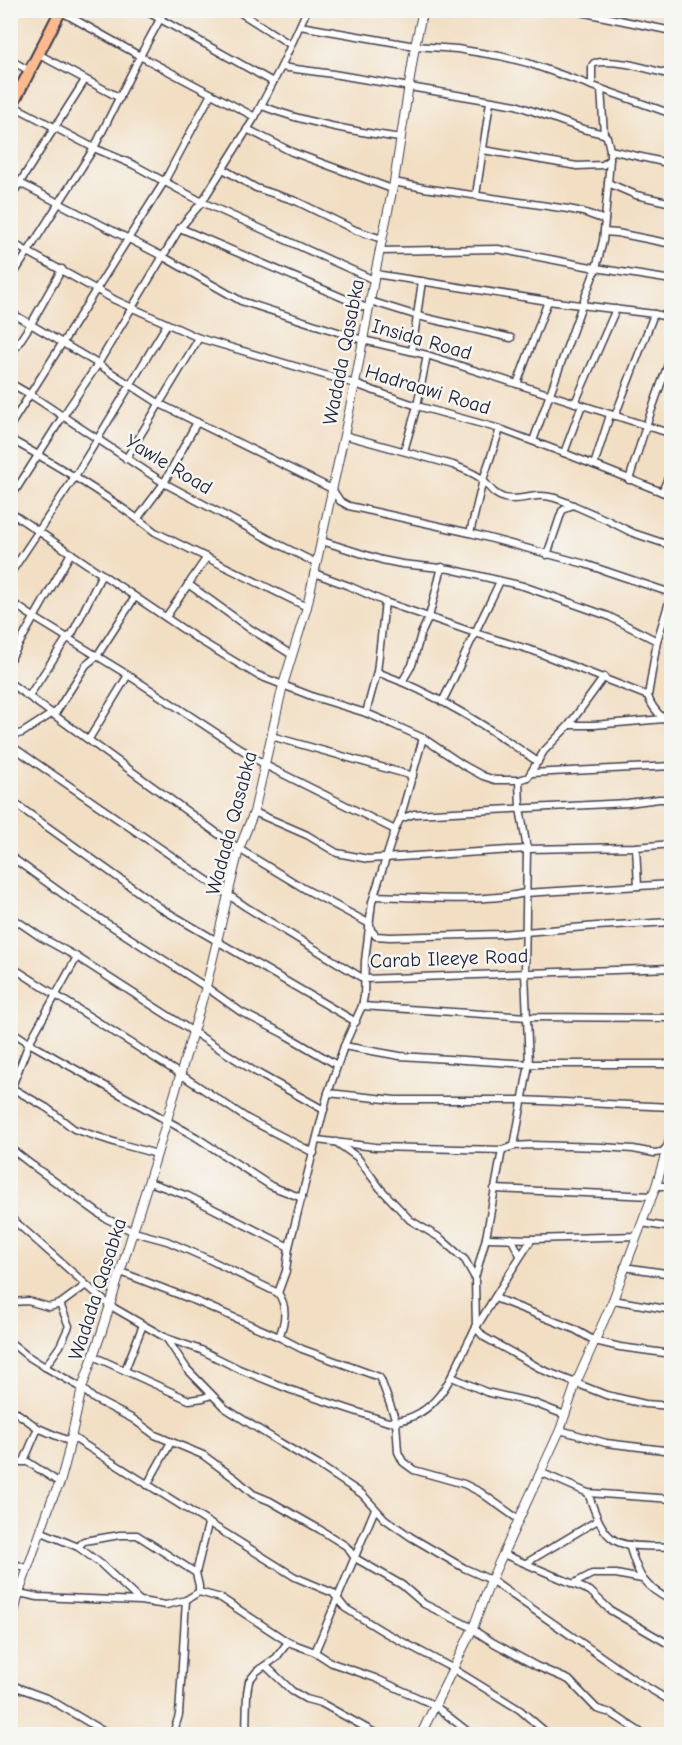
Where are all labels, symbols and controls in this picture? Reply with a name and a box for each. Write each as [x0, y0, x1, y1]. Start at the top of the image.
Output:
street label: Wadada Qasabka [318, 277, 369, 427]
street label: Insida Road [369, 314, 474, 365]
street label: Hadraawi Road [362, 359, 493, 419]
street label: Yawle Road [121, 430, 216, 499]
street label: Wadada Qasabka [201, 749, 262, 898]
street label: Carab Ileeye Road [369, 944, 529, 973]
street label: Wadada Qasabka [64, 1215, 131, 1363]

